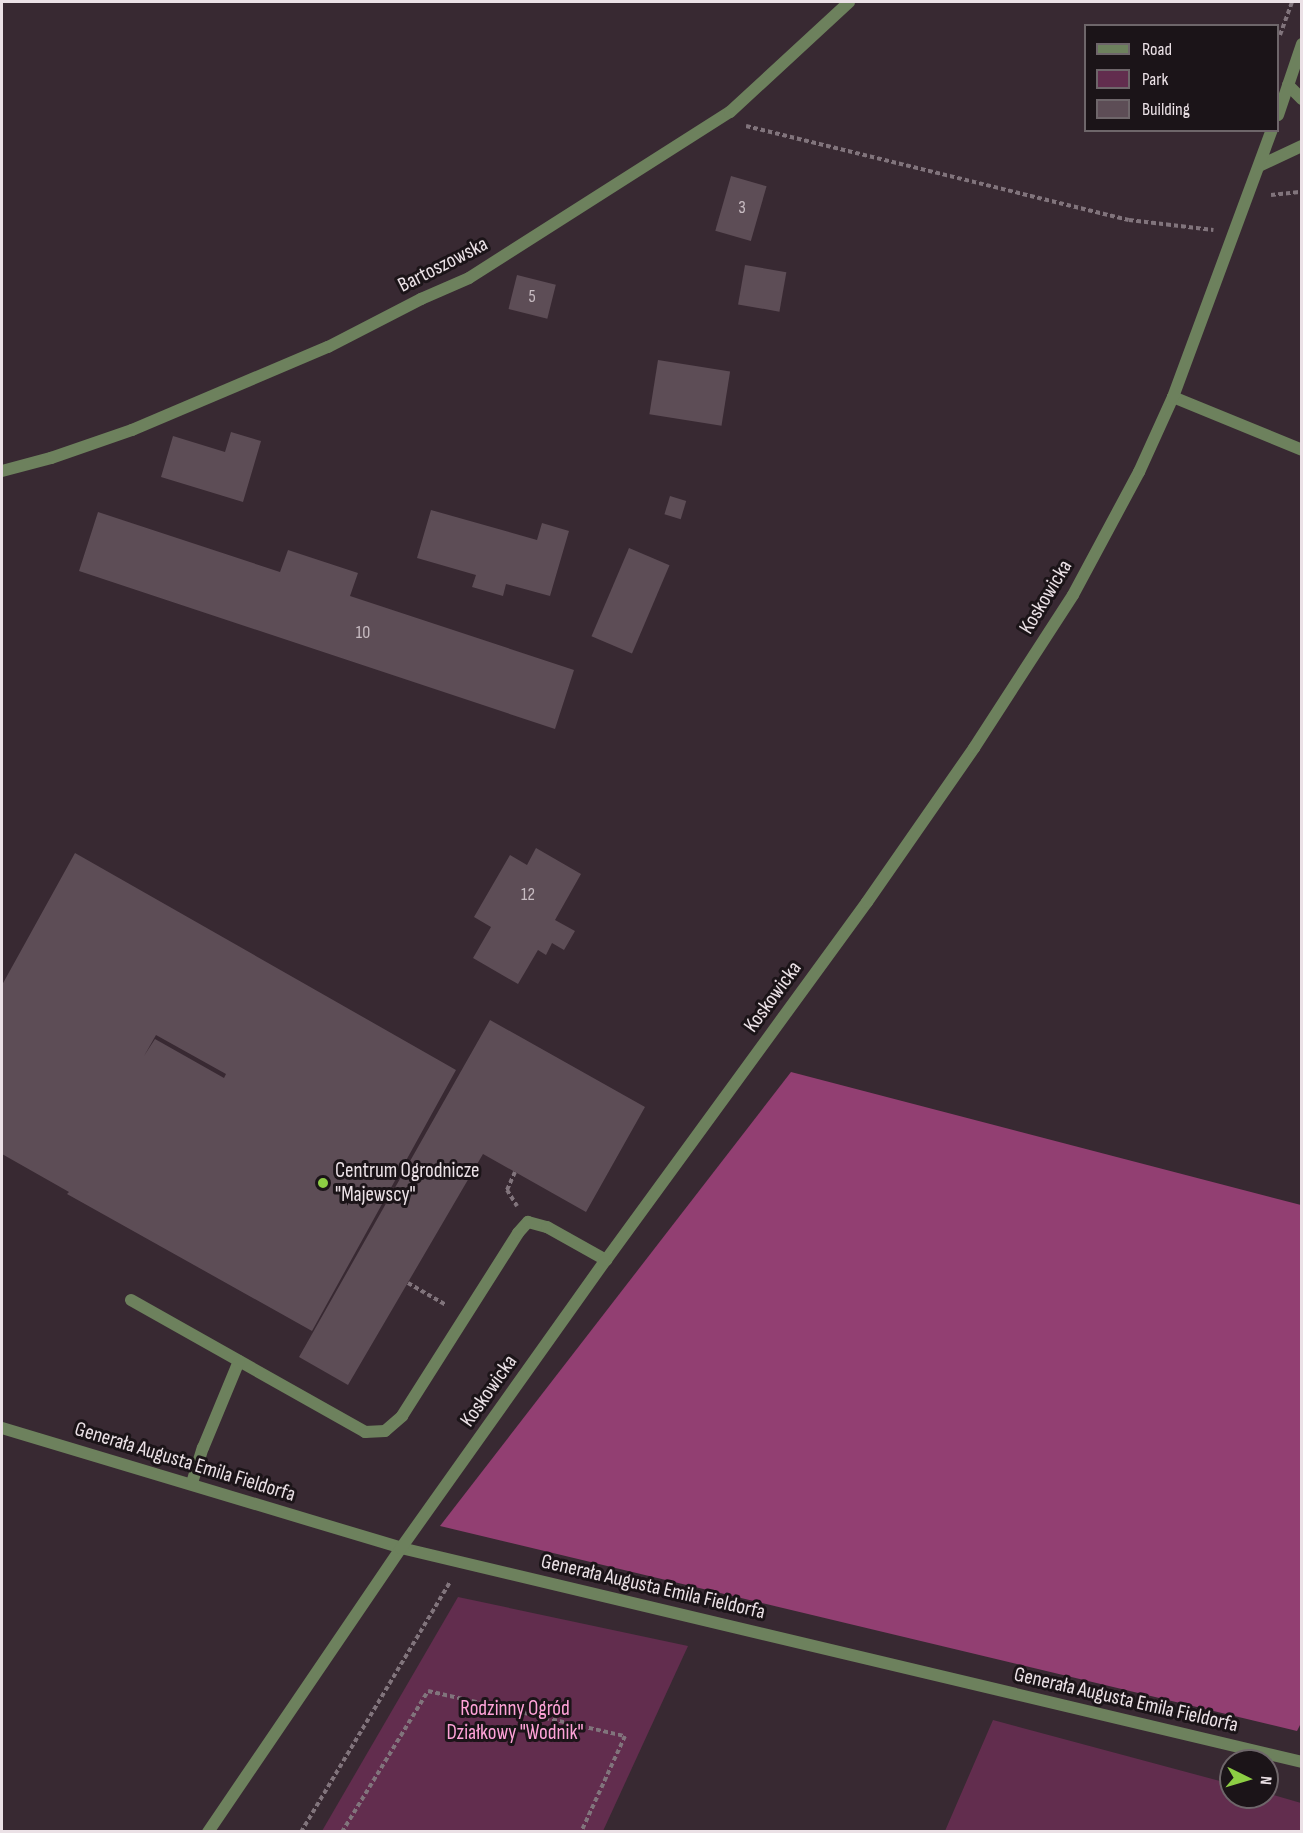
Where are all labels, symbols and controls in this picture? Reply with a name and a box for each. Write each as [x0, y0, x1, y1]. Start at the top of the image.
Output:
legend [1084, 24, 1279, 132]
text: Road [1142, 39, 1172, 60]
text: Park [1142, 69, 1168, 90]
text: Building [1142, 99, 1190, 120]
house number: 3 [738, 197, 746, 219]
street label: Bartoszowska [394, 232, 492, 298]
house number: 5 [528, 286, 536, 308]
street label: Koskowicka [1014, 555, 1078, 639]
house number: 10 [356, 622, 370, 644]
house number: 12 [521, 884, 535, 906]
street label: Koskowicka [739, 956, 807, 1038]
place label: Centrum Ogrodnicze "Majewscy" [335, 1158, 479, 1208]
marker: Centrum Ogrodnicze "Majewscy" [316, 1176, 330, 1190]
street label: Koskowicka [455, 1350, 523, 1432]
street label: Generała Augusta Emila Fieldorfa [72, 1416, 298, 1508]
street label: Generała Augusta Emila Fieldorfa [538, 1549, 768, 1625]
street label: Generała Augusta Emila Fieldorfa [1011, 1662, 1241, 1738]
park label: Rodzinny Ogród Działkowy "Wodnik" [446, 1696, 584, 1746]
north arrow [1219, 1749, 1279, 1809]
text: N [1256, 1775, 1275, 1786]

